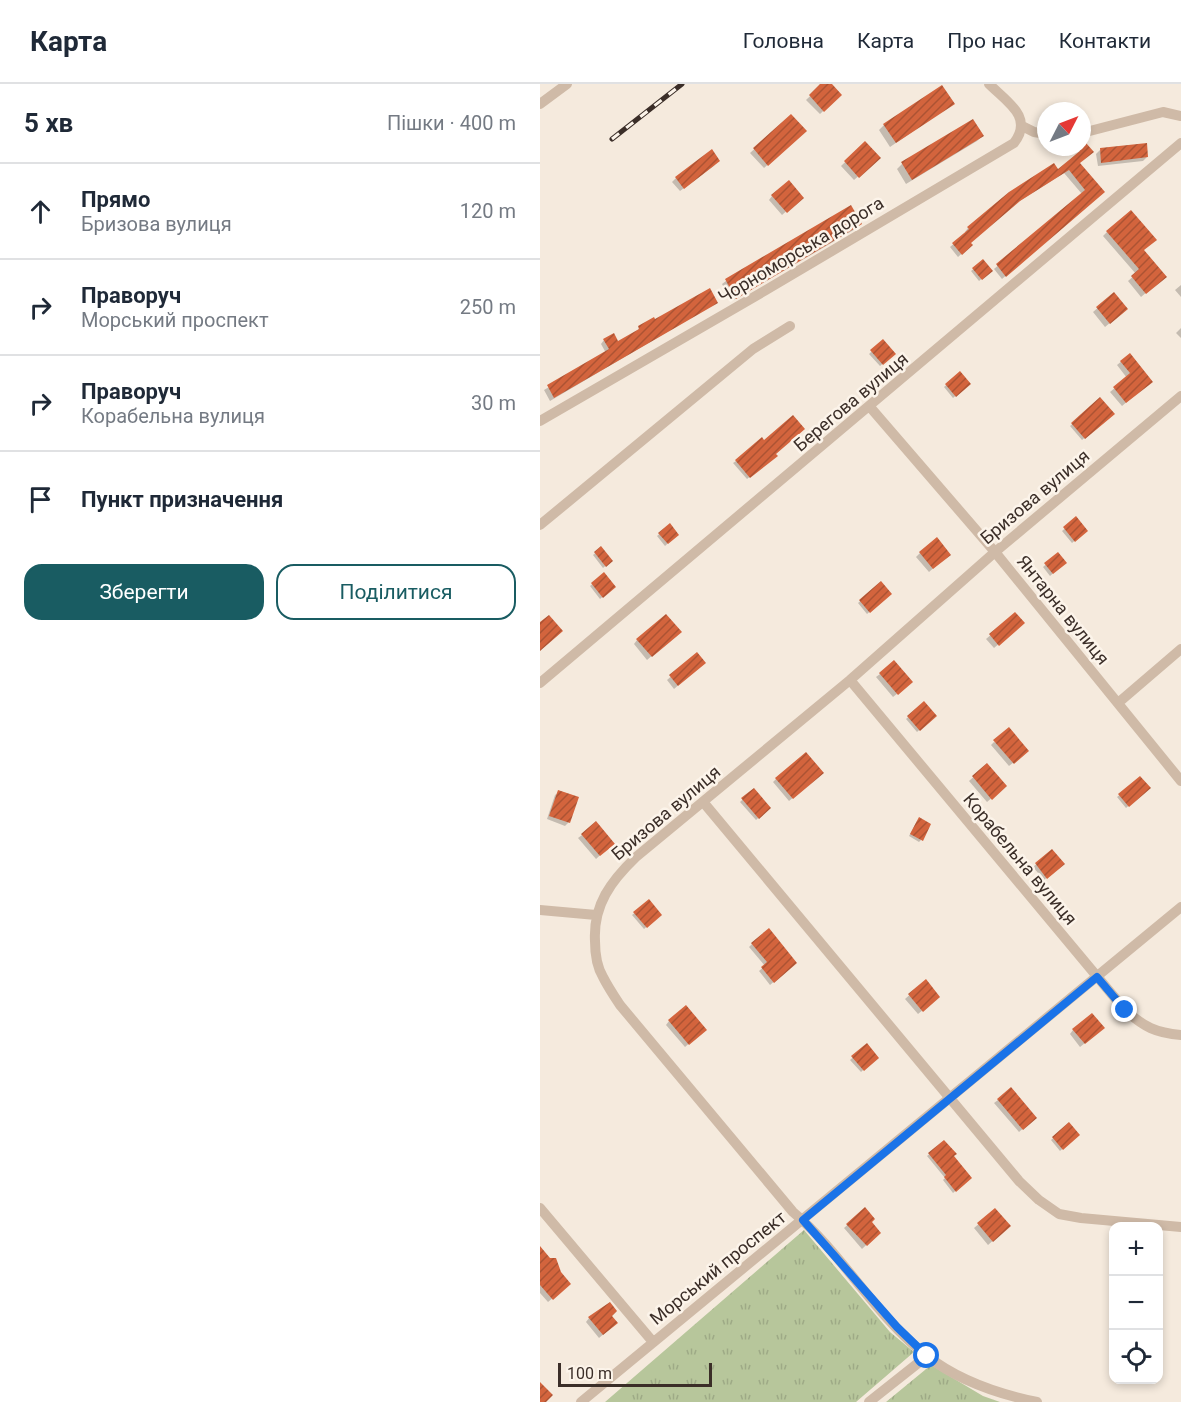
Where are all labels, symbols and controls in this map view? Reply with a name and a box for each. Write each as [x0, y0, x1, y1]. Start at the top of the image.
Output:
text: Карта [30, 25, 107, 58]
text: Головна [743, 29, 824, 53]
text: Карта [857, 29, 914, 53]
text: Про нас [947, 29, 1026, 53]
text: Контакти [1059, 29, 1151, 53]
north arrow [1037, 102, 1091, 156]
text: 5 хв [24, 108, 73, 138]
text: Пішки · 400 m [387, 111, 516, 135]
text: Прямо [81, 187, 150, 212]
street label: Чорноморська дорога [714, 192, 887, 307]
icon: ahead [24, 195, 57, 228]
text: 120 m [460, 199, 516, 223]
text: Бризова вулиця [81, 212, 232, 236]
text: Праворуч [81, 283, 181, 308]
icon: right [24, 291, 57, 324]
text: 250 m [460, 295, 516, 319]
text: Морський проспект [81, 308, 269, 332]
street label: Берегова вулиця [789, 348, 912, 455]
text: Праворуч [81, 379, 181, 404]
icon: right [24, 387, 57, 420]
text: 30 m [471, 391, 516, 415]
text: Корабельна вулиця [81, 404, 265, 428]
street label: Бризова вулиця [976, 445, 1093, 548]
icon: arrive [24, 483, 57, 516]
text: Пункт призначення [81, 487, 283, 512]
street label: Янтарна вулиця [1013, 551, 1114, 669]
button: Зберегти [24, 564, 264, 620]
button: Поділитися [276, 564, 516, 620]
street label: Бризова вулиця [607, 761, 724, 864]
street label: Корабельна вулиця [959, 788, 1082, 929]
route end [1111, 996, 1137, 1022]
street label: Морський проспект [645, 1206, 790, 1329]
map controls [1109, 1222, 1163, 1384]
button: + [1109, 1222, 1163, 1276]
button: − [1109, 1276, 1163, 1330]
button: locate [1109, 1330, 1163, 1384]
route start [913, 1342, 939, 1368]
scale bar [558, 1360, 712, 1388]
text: 100 m [567, 1364, 612, 1383]

